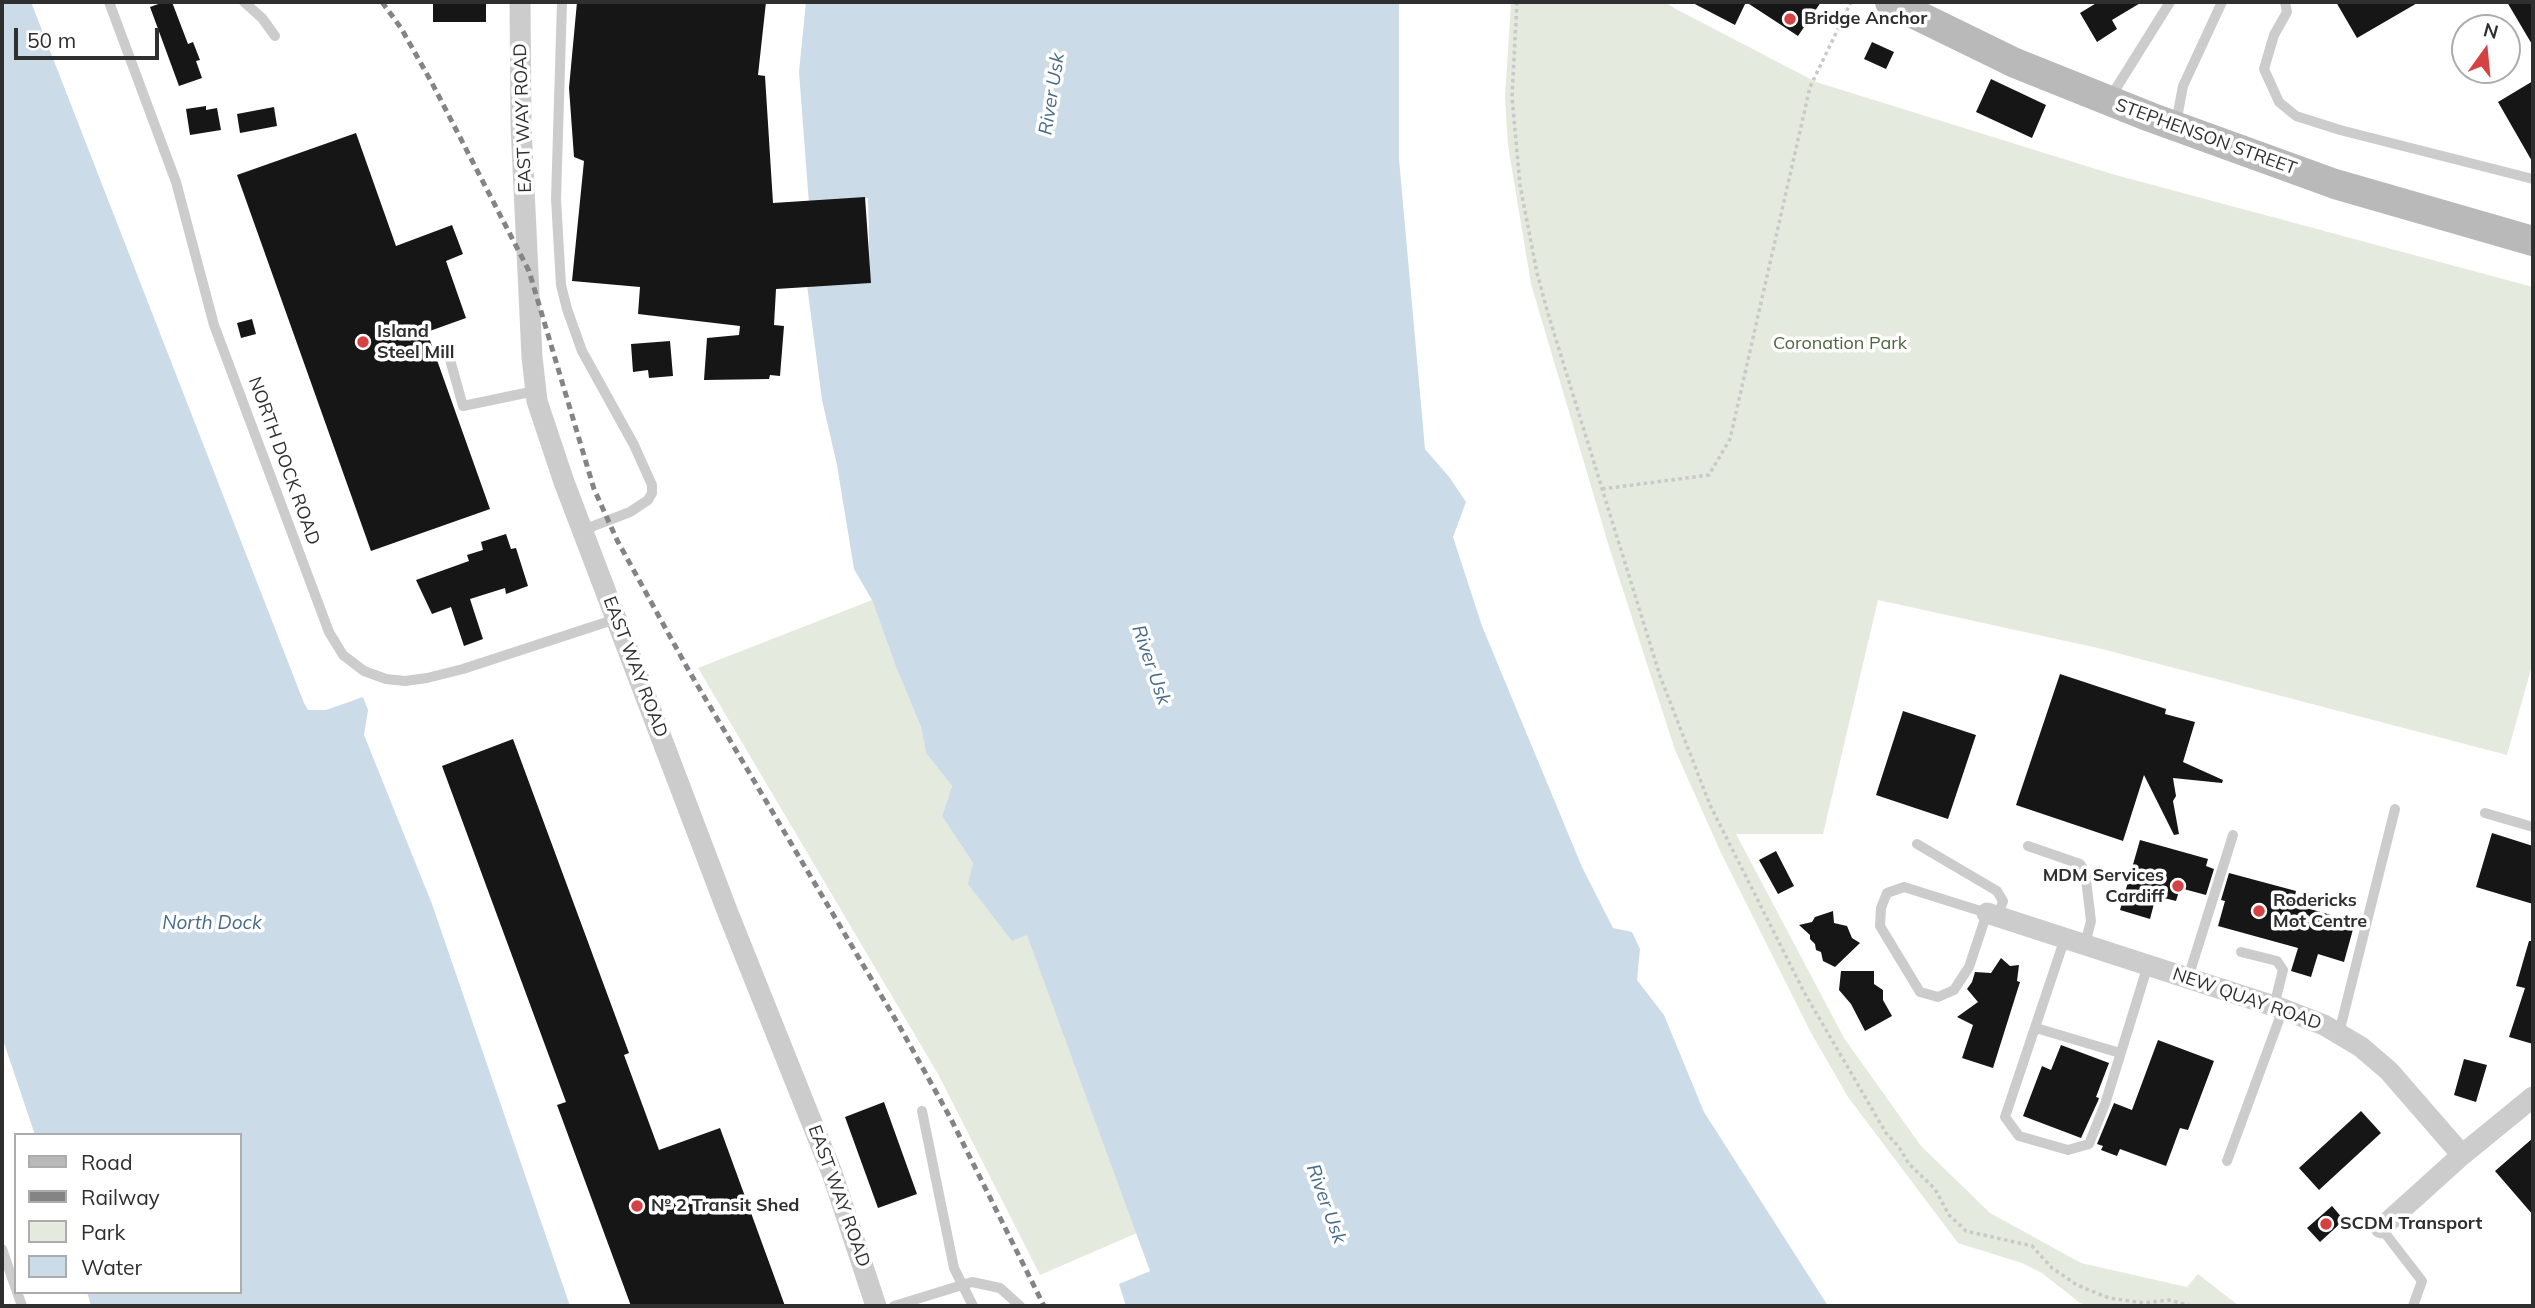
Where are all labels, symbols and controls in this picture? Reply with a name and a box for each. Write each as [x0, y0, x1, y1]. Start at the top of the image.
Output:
place label: Bridge Anchor [1804, 8, 1927, 30]
marker: Bridge Anchor [1782, 11, 1798, 27]
scale bar [18, 14, 163, 58]
north arrow [2451, 14, 2521, 84]
text: N [2481, 17, 2501, 44]
text: 50 m [27, 27, 76, 53]
street label: EAST WAY ROAD [510, 43, 536, 193]
water label: River Usk [1034, 51, 1070, 137]
street label: STEPHENSON STREET [2112, 94, 2300, 180]
place label: Island Steel Mill [377, 321, 454, 364]
park label: Coronation Park [1773, 333, 1907, 355]
marker: Island Steel Mill [355, 334, 371, 350]
street label: NORTH DOCK ROAD [244, 374, 324, 548]
street label: EAST WAY ROAD [598, 593, 672, 741]
water label: River Usk [1127, 622, 1175, 708]
place label: MDM Services Cardiff [2043, 865, 2164, 908]
marker: MDM Services Cardiff [2170, 878, 2186, 894]
place label: Rodericks Mot Centre [2273, 890, 2367, 932]
marker: Rodericks Mot Centre [2251, 903, 2267, 919]
water label: North Dock [162, 912, 262, 934]
street label: NEW QUAY ROAD [2170, 963, 2324, 1035]
street label: EAST WAY ROAD [803, 1122, 875, 1270]
legend [14, 1133, 242, 1294]
text: Road [81, 1149, 132, 1175]
water label: River Usk [1301, 1161, 1351, 1247]
text: Railway [81, 1184, 160, 1210]
place label: № 2 Transit Shed [651, 1195, 799, 1217]
marker: № 2 Transit Shed [629, 1198, 645, 1214]
place label: SCDM Transport [2340, 1213, 2482, 1235]
marker: SCDM Transport [2318, 1216, 2334, 1232]
text: Park [81, 1219, 125, 1245]
text: Water [81, 1254, 142, 1280]

